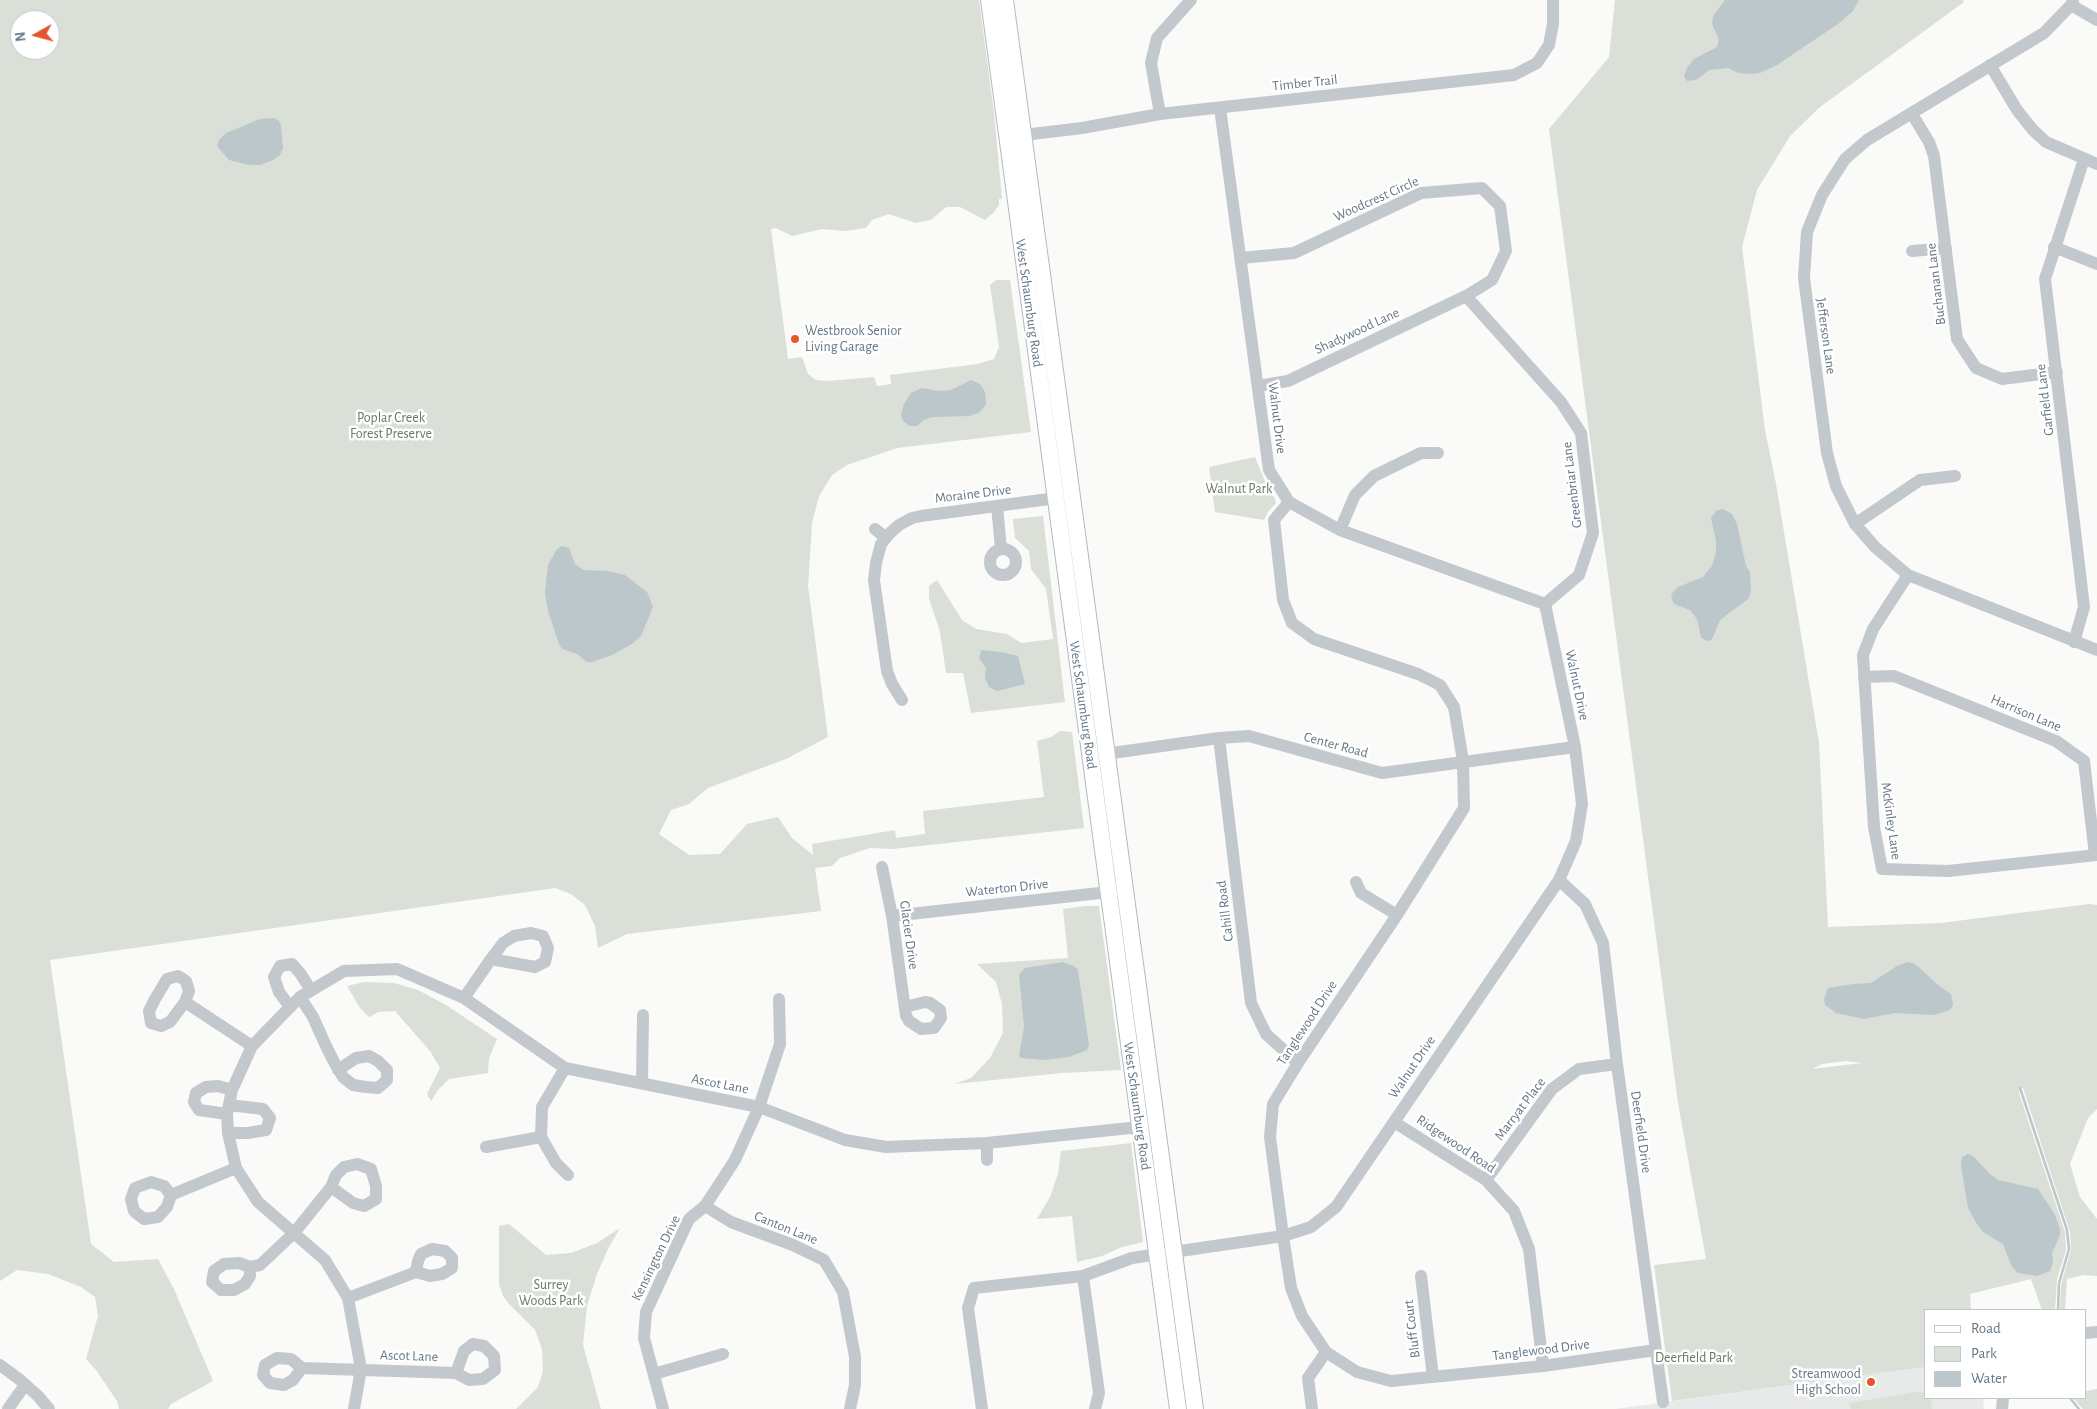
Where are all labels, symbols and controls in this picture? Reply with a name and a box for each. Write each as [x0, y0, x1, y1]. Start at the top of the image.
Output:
north arrow [10, 10, 60, 60]
text: N [14, 31, 29, 42]
street label: Timber Trail [1272, 71, 1338, 95]
street label: Woodcrest Circle [1331, 173, 1421, 225]
street label: West Schaumburg Road [1012, 238, 1046, 368]
street label: Buchanan Lane [1923, 242, 1949, 326]
street label: Jefferson Lane [1812, 297, 1840, 375]
street label: Shadywood Lane [1312, 304, 1402, 358]
place label: Westbrook Senior Living Garage [805, 323, 902, 356]
marker: Westbrook Senior Living Garage [789, 333, 801, 345]
street label: Garfield Lane [2032, 363, 2058, 437]
street label: Walnut Drive [1264, 381, 1290, 455]
park label: Poplar Creek Forest Preserve [350, 410, 432, 442]
street label: Greenbriar Lane [1558, 441, 1586, 529]
street label: Moraine Drive [934, 481, 1012, 507]
park label: Walnut Park [1206, 481, 1272, 497]
street label: West Schaumburg Road [1066, 640, 1100, 770]
street label: Walnut Drive [1561, 648, 1593, 722]
street label: Harrison Lane [1988, 691, 2064, 735]
street label: Center Road [1302, 728, 1370, 762]
street label: McKinley Lane [1877, 781, 1905, 861]
street label: Waterton Drive [965, 875, 1049, 901]
street label: Cahill Road [1213, 879, 1237, 943]
street label: Glacier Drive [896, 899, 922, 971]
street label: Tanglewood Drive [1273, 977, 1341, 1069]
street label: Walnut Drive [1385, 1032, 1439, 1102]
street label: West Schaumburg Road [1120, 1041, 1154, 1171]
street label: Ascot Lane [690, 1070, 750, 1098]
street label: Marryat Place [1491, 1074, 1549, 1144]
street label: Deerfield Drive [1627, 1090, 1655, 1174]
street label: Ridgewood Road [1413, 1111, 1499, 1177]
street label: Canton Lane [752, 1208, 820, 1248]
street label: Kensington Drive [628, 1212, 684, 1304]
park label: Surrey Woods Park [519, 1277, 583, 1310]
street label: Bluff Court [1400, 1299, 1424, 1359]
legend [1924, 1309, 2087, 1399]
text: Road [1971, 1321, 2001, 1336]
street label: Tanglewood Drive [1491, 1336, 1591, 1364]
text: Park [1971, 1346, 1997, 1361]
street label: Ascot Lane [380, 1347, 438, 1365]
park label: Deerfield Park [1655, 1350, 1733, 1366]
place label: Streamwood High School [1791, 1366, 1861, 1398]
text: Water [1971, 1371, 2007, 1386]
marker: Streamwood High School [1865, 1376, 1877, 1388]

